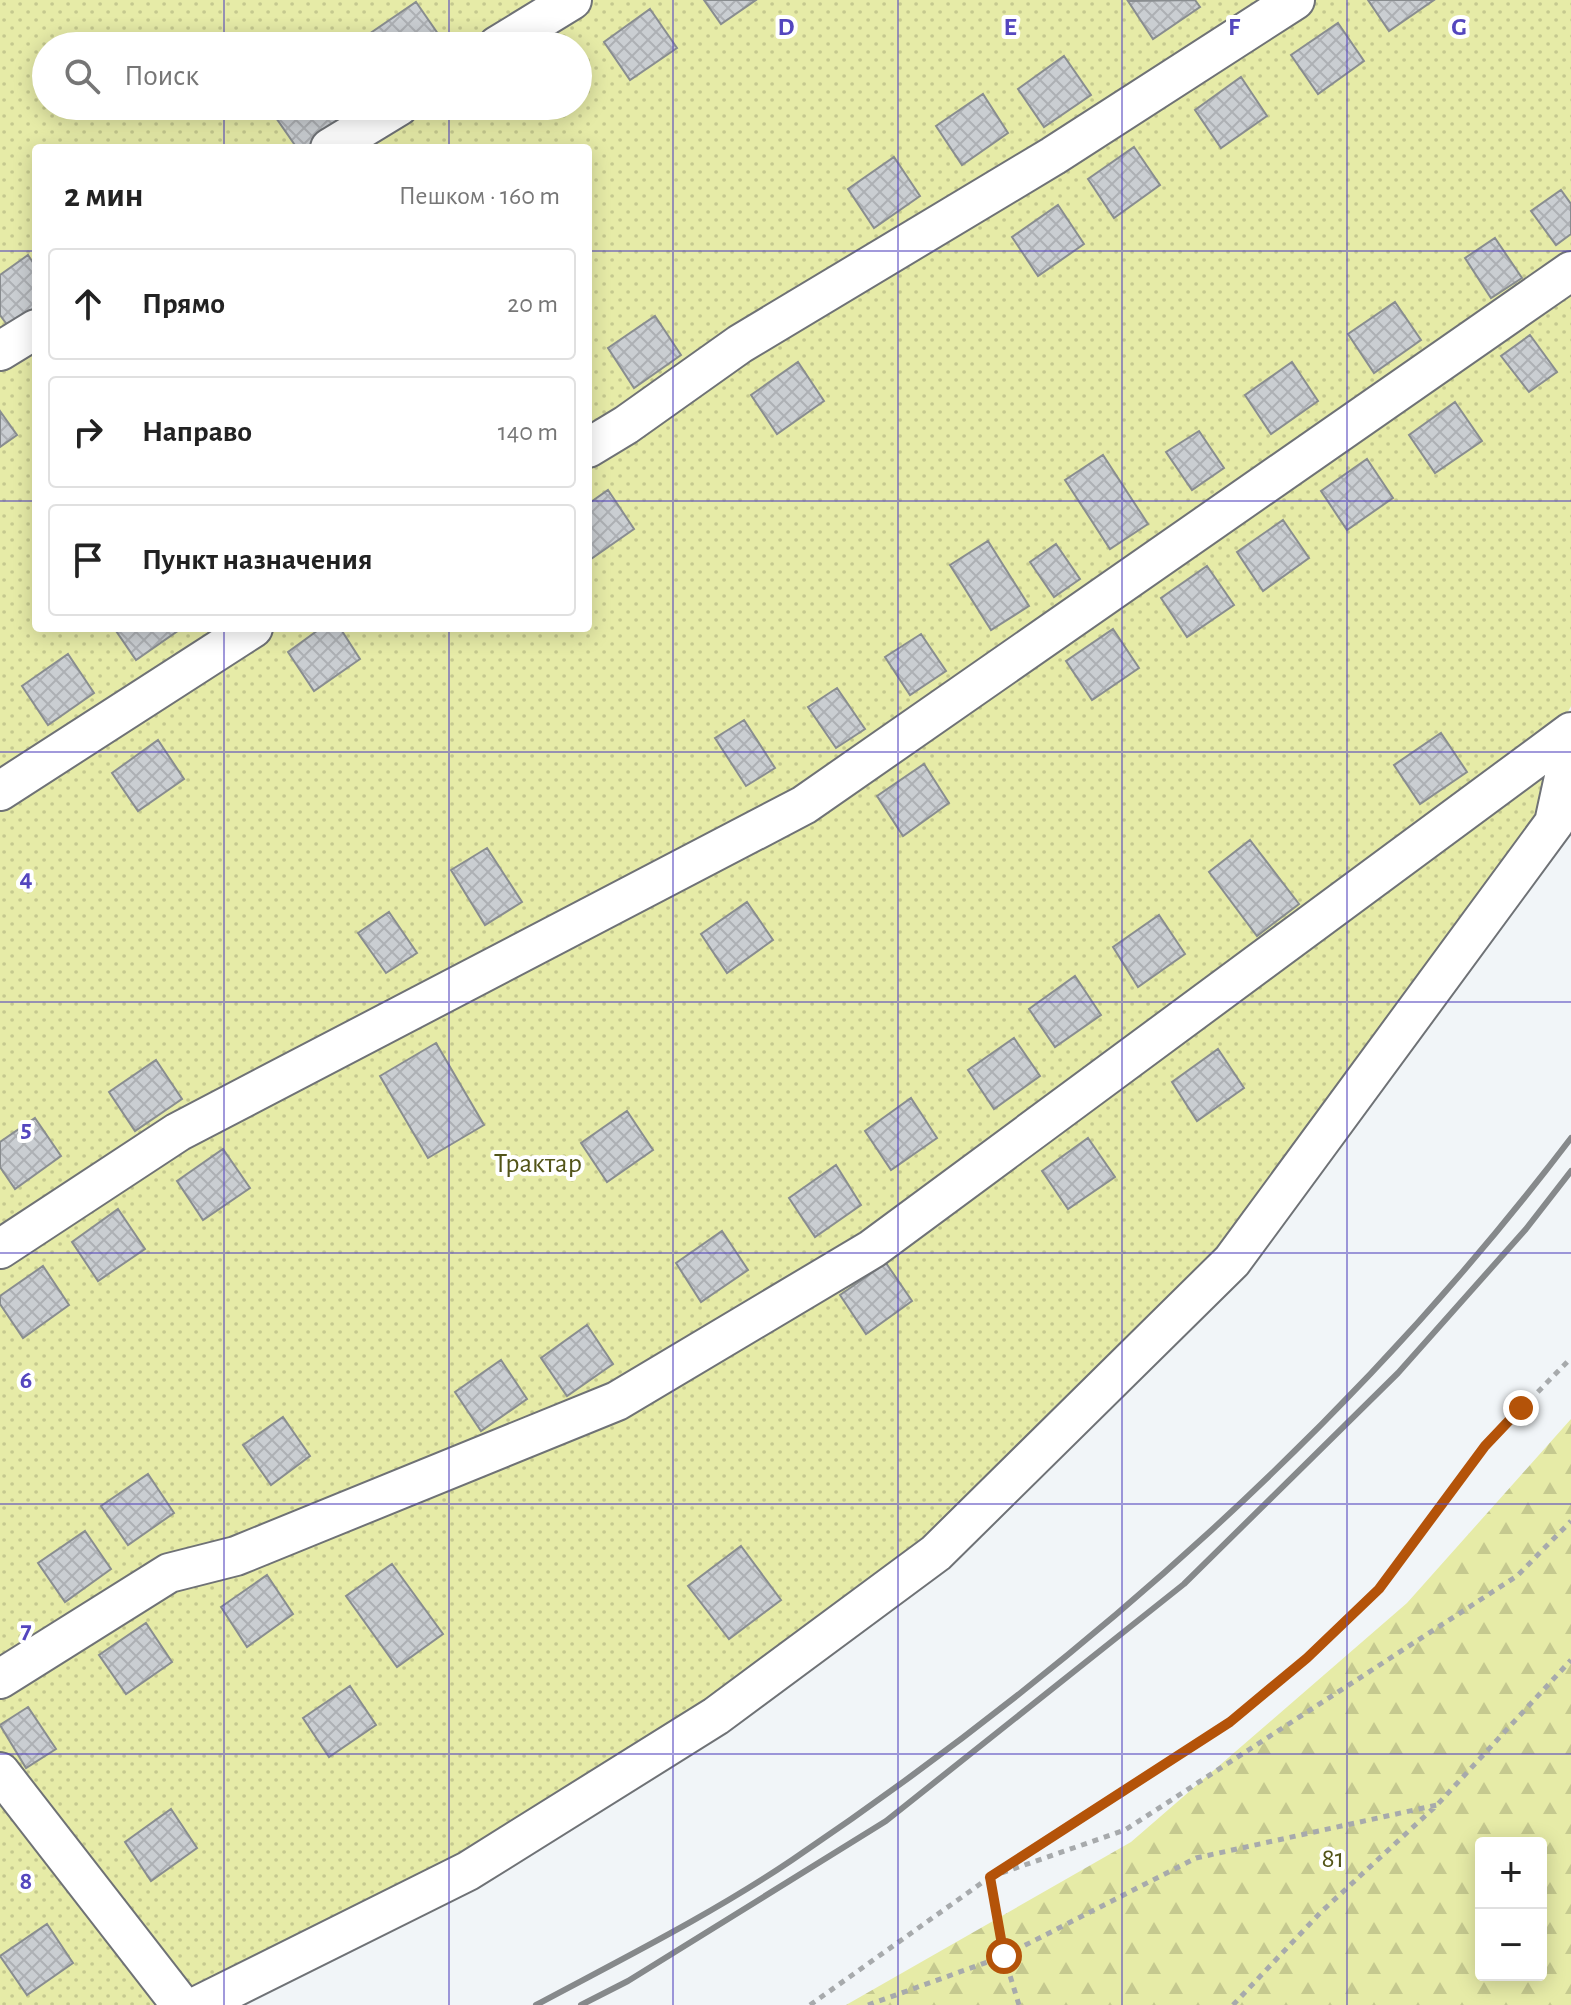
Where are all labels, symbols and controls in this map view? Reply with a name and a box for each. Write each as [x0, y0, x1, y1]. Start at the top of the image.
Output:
text: D [777, 14, 795, 40]
text: E [1003, 14, 1017, 40]
text: F [1228, 14, 1241, 40]
text: G [1451, 14, 1467, 40]
search box [32, 32, 592, 120]
icon: search [60, 54, 104, 98]
text: Поиск [124, 61, 199, 91]
text: 2 мин [64, 179, 144, 213]
text: Пешком · 160 m [399, 183, 560, 209]
icon: ahead [66, 282, 110, 326]
text: Прямо [142, 289, 225, 319]
text: 20 m [507, 291, 558, 317]
icon: right [66, 410, 110, 454]
text: Направо [142, 417, 252, 447]
text: 140 m [498, 419, 558, 445]
icon: arrive [66, 538, 110, 582]
text: Пункт назначения [142, 545, 373, 575]
text: 4 [19, 865, 33, 891]
text: 5 [20, 1116, 32, 1142]
park label: Трактар [494, 1150, 582, 1178]
text: 6 [20, 1367, 32, 1393]
route end [1503, 1390, 1539, 1426]
text: 7 [20, 1617, 32, 1643]
map controls [1475, 1837, 1547, 1981]
button: + [1475, 1837, 1547, 1909]
park label: 81 [1322, 1845, 1344, 1873]
text: 8 [20, 1868, 32, 1894]
button: − [1475, 1909, 1547, 1981]
route start [986, 1938, 1022, 1974]

